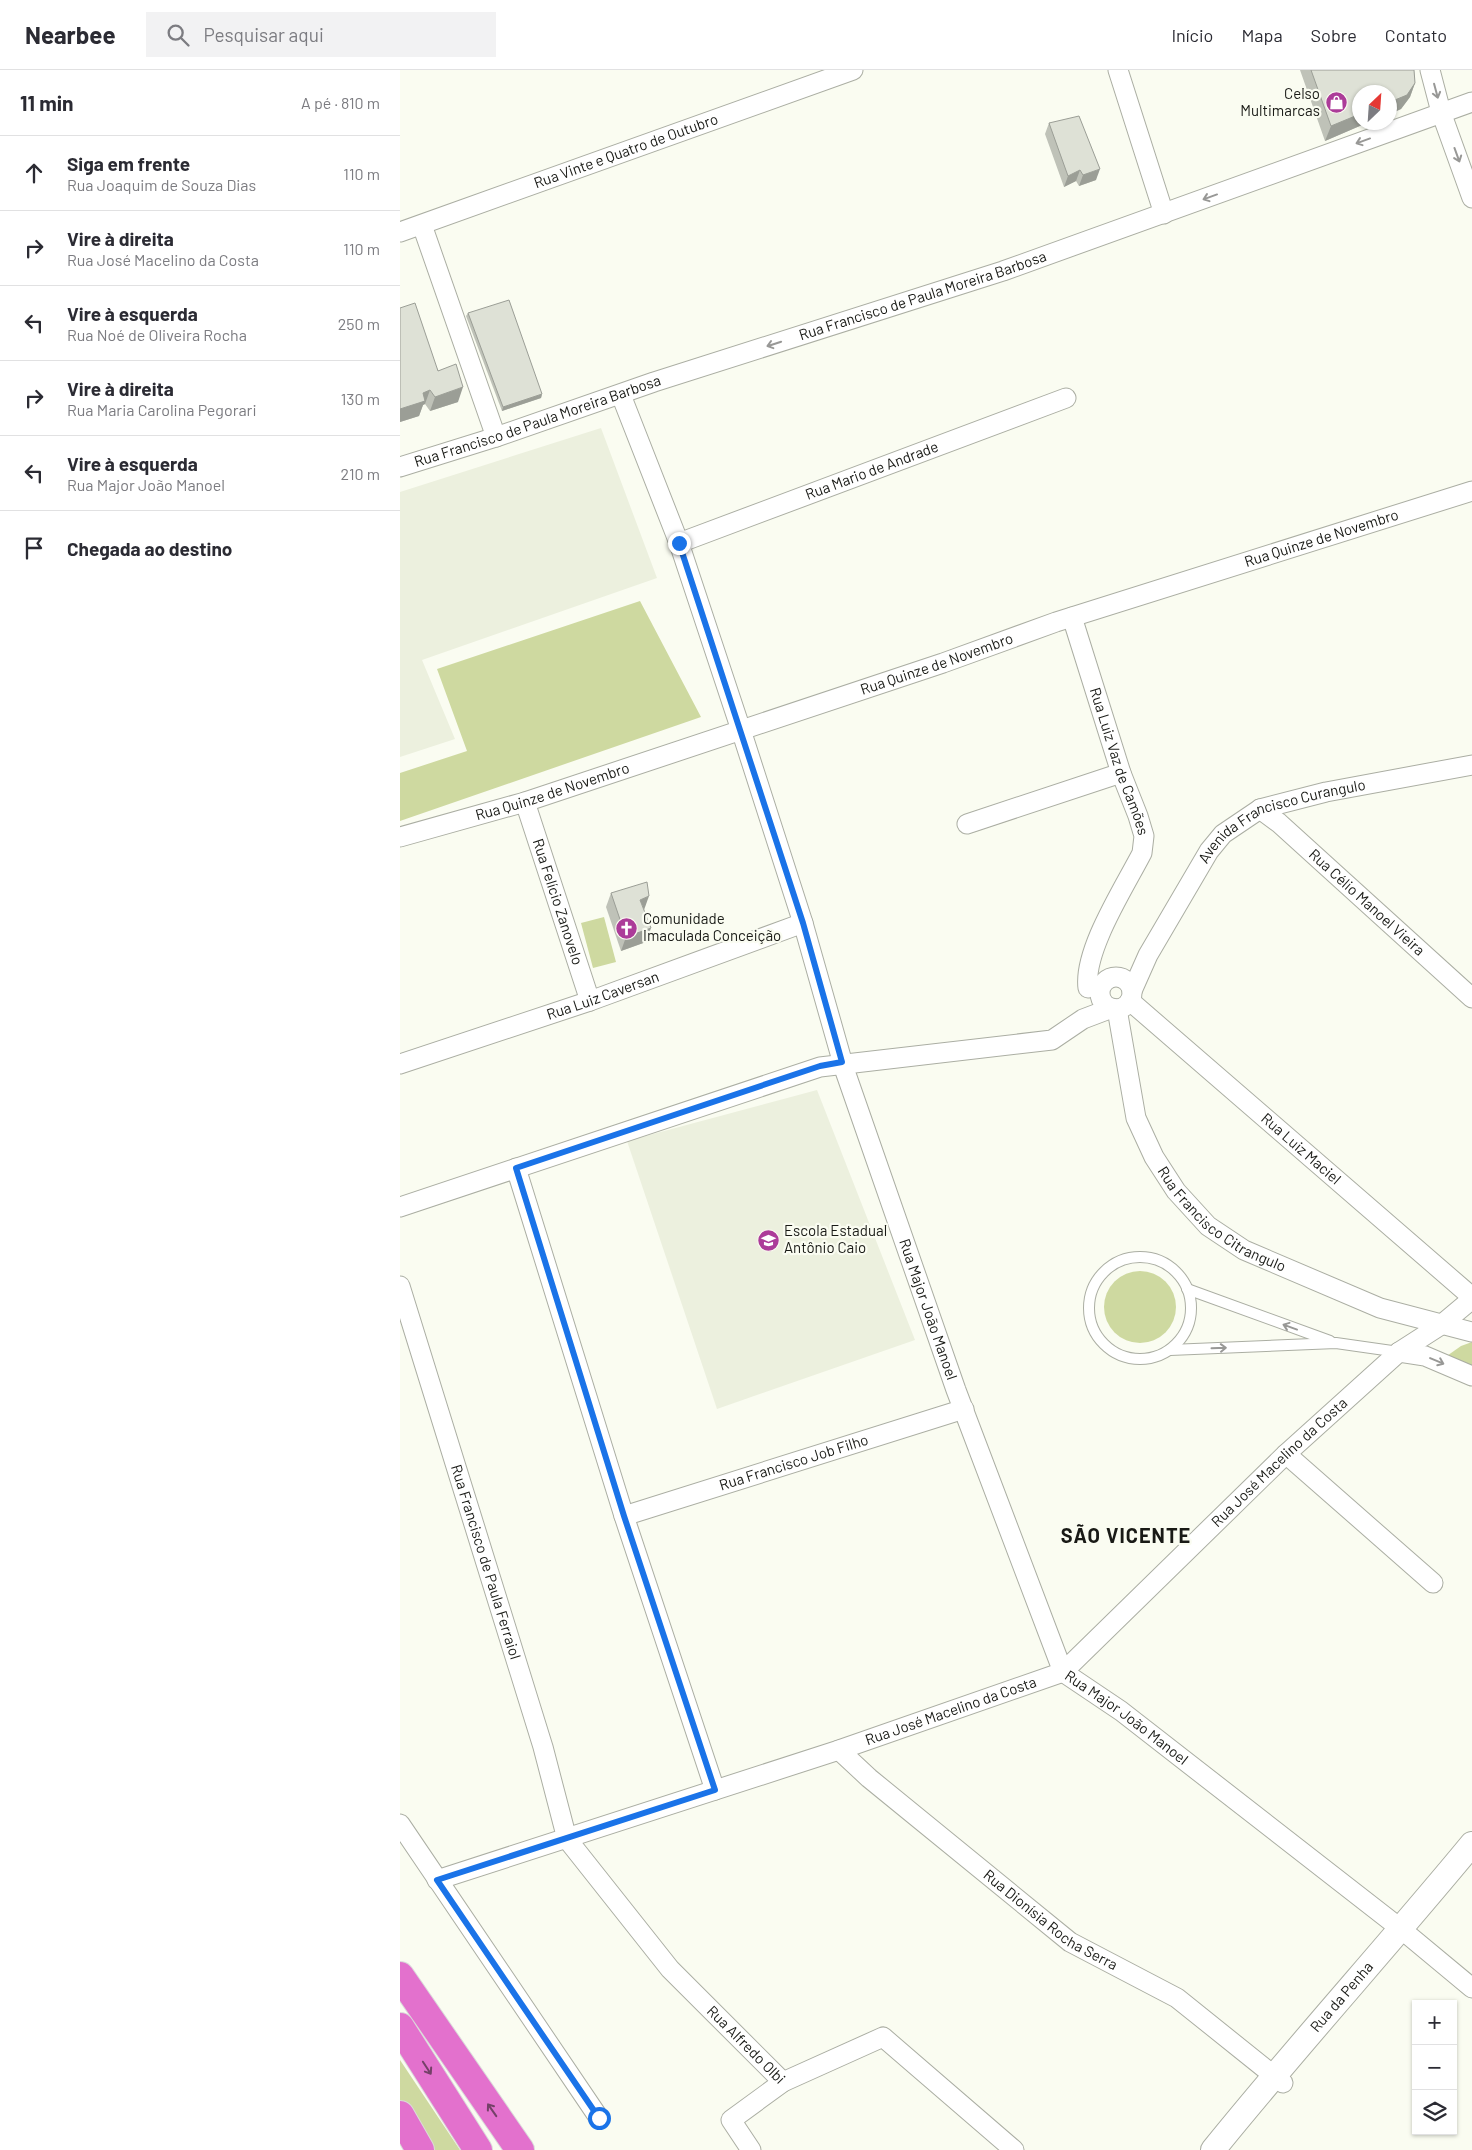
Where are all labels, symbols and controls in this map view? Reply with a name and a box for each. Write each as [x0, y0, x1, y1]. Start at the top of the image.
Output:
search box [146, 12, 496, 57]
text: Nearbee [25, 20, 116, 49]
icon: search [164, 21, 192, 49]
text: Pesquisar aqui [204, 23, 324, 46]
text: Início [1171, 24, 1213, 46]
text: Mapa [1241, 24, 1283, 46]
text: Sobre [1311, 24, 1357, 46]
text: Contato [1385, 24, 1447, 46]
one-way arrow [1431, 83, 1441, 99]
place label: Celso Multimarcas [1240, 84, 1320, 119]
north arrow [1352, 85, 1397, 130]
text: 11 min [20, 90, 74, 115]
shop icon: Celso Multimarcas [1324, 91, 1348, 115]
text: A pé · 810 m [301, 93, 380, 112]
street label: Rua Vinte e Quatro de Outubro [531, 109, 720, 191]
one-way arrow [1355, 137, 1371, 146]
one-way arrow [1453, 147, 1462, 162]
text: Siga em frente [67, 152, 190, 175]
icon: ahead [20, 159, 48, 187]
text: 110 m [343, 164, 380, 183]
text: Rua Joaquim de Souza Dias [67, 175, 256, 194]
one-way arrow [1203, 193, 1218, 202]
text: Vire à direita [67, 227, 174, 250]
icon: right [20, 234, 48, 262]
text: 110 m [343, 239, 380, 258]
street label: Rua Francisco de Paula Moreira Barbosa [796, 246, 1048, 343]
text: Rua José Macelino da Costa [67, 250, 259, 269]
text: Vire à esquerda [67, 302, 198, 325]
icon: left [20, 309, 48, 337]
text: 250 m [338, 314, 380, 333]
text: Rua Noé de Oliveira Rocha [67, 325, 247, 344]
one-way arrow [766, 339, 782, 349]
street label: Rua Francisco de Paula Moreira Barbosa [412, 370, 663, 470]
text: Vire à direita [67, 377, 174, 400]
icon: right [20, 384, 48, 412]
text: 130 m [341, 389, 380, 408]
text: Rua Maria Carolina Pegorari [67, 400, 257, 419]
street label: Rua Mario de Andrade [803, 437, 941, 503]
text: Vire à esquerda [67, 452, 198, 475]
icon: left [20, 459, 48, 487]
text: 210 m [341, 464, 380, 483]
text: Rua Major João Manoel [67, 475, 225, 494]
street label: Rua Quinze de Novembro [1242, 505, 1401, 570]
route end [668, 532, 691, 555]
icon: arrive [20, 534, 48, 562]
text: Chegada ao destino [67, 537, 232, 560]
street label: Rua Quinze de Novembro [858, 628, 1015, 698]
street label: Rua Luiz Vaz de Camões [1087, 685, 1153, 837]
street label: Rua Quinze de Novembro [473, 758, 631, 823]
street label: Avenida Francisco Curangulo [1194, 775, 1367, 866]
street label: Rua Felício Zanovelo [530, 836, 588, 967]
street label: Rua Célio Manoel Vieira [1306, 845, 1429, 959]
place label: Comunidade Imaculada Conceição [643, 909, 781, 944]
church icon: Comunidade Imaculada Conceição [615, 916, 639, 940]
street label: Rua Luiz Caversan [544, 967, 661, 1023]
street label: Rua Luiz Maciel [1258, 1109, 1345, 1188]
street label: Rua Francisco Citrangulo [1154, 1163, 1289, 1275]
place label: Escola Estadual Antônio Caio [784, 1221, 887, 1256]
school or university icon: Escola Estadual Antônio Caio [756, 1228, 780, 1252]
street label: Rua Major João Manoel [896, 1236, 962, 1382]
one-way arrow [1283, 1322, 1298, 1331]
one-way arrow [1210, 1343, 1226, 1353]
one-way arrow [1429, 1356, 1444, 1366]
street label: Rua José Macelino da Costa [1207, 1393, 1350, 1530]
street label: Rua Francisco Job Filho [717, 1430, 870, 1493]
street label: Rua Francisco de Paula Ferraiol [448, 1462, 525, 1661]
district label: SÃO VICENTE [1061, 1523, 1191, 1547]
street label: Rua Major João Manoel [1062, 1666, 1192, 1768]
street label: Rua José Macelino da Costa [863, 1672, 1039, 1748]
street label: Rua Dionísia Rocha Serra [980, 1865, 1121, 1973]
street label: Rua da Penha [1306, 1957, 1376, 2035]
map controls [1412, 2000, 1457, 2135]
button: + [1412, 2000, 1457, 2045]
street label: Rua Alfredo Olbi [704, 2001, 790, 2087]
button: − [1412, 2045, 1457, 2090]
one-way arrow [421, 2061, 432, 2075]
button: layers [1412, 2090, 1457, 2135]
one-way arrow [487, 2103, 497, 2117]
route start [588, 2107, 611, 2130]

